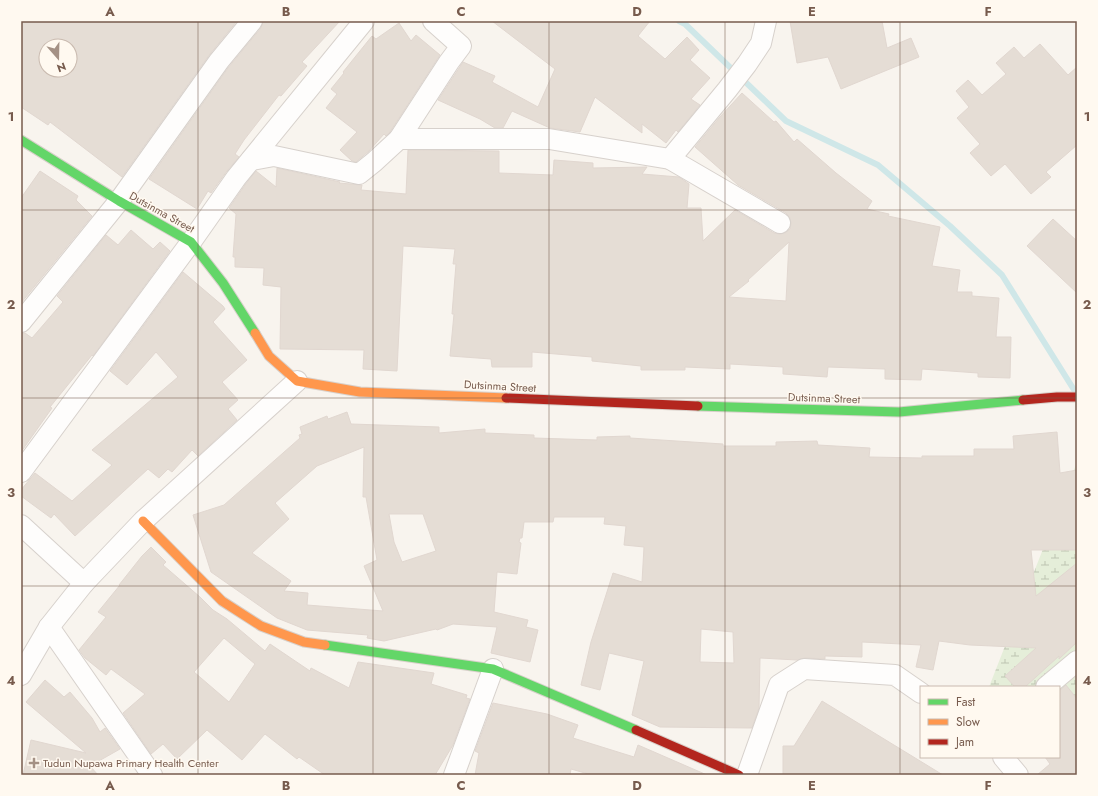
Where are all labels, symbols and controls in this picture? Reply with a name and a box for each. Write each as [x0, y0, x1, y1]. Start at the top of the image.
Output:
text: A [104, 2, 115, 21]
text: B [282, 2, 291, 21]
text: C [456, 2, 466, 21]
text: D [632, 2, 642, 21]
text: E [808, 2, 816, 21]
text: F [984, 2, 992, 21]
north arrow [38, 38, 78, 78]
text: N [55, 58, 68, 76]
text: 1 [8, 107, 14, 126]
text: 1 [1084, 107, 1090, 126]
street label: Dutsinma Street [126, 187, 198, 237]
text: 2 [7, 295, 15, 314]
text: 2 [1083, 295, 1091, 314]
street label: Dutsinma Street [463, 376, 537, 396]
street label: Dutsinma Street [788, 389, 861, 407]
text: 3 [7, 483, 15, 502]
text: 3 [1083, 483, 1091, 502]
text: 4 [6, 671, 16, 690]
text: 4 [1082, 671, 1092, 690]
legend [920, 686, 1060, 758]
text: Fast [956, 693, 975, 711]
text: Slow [956, 713, 981, 731]
text: Jam [954, 733, 974, 751]
place label: Tudun Nupawa Primary Health Center [43, 755, 219, 771]
marker: Tudun Nupawa Primary Health Center [28, 757, 40, 769]
text: A [104, 776, 115, 795]
text: B [282, 776, 291, 795]
text: C [456, 776, 466, 795]
text: D [632, 776, 642, 795]
text: E [808, 776, 816, 795]
text: F [984, 776, 992, 795]

